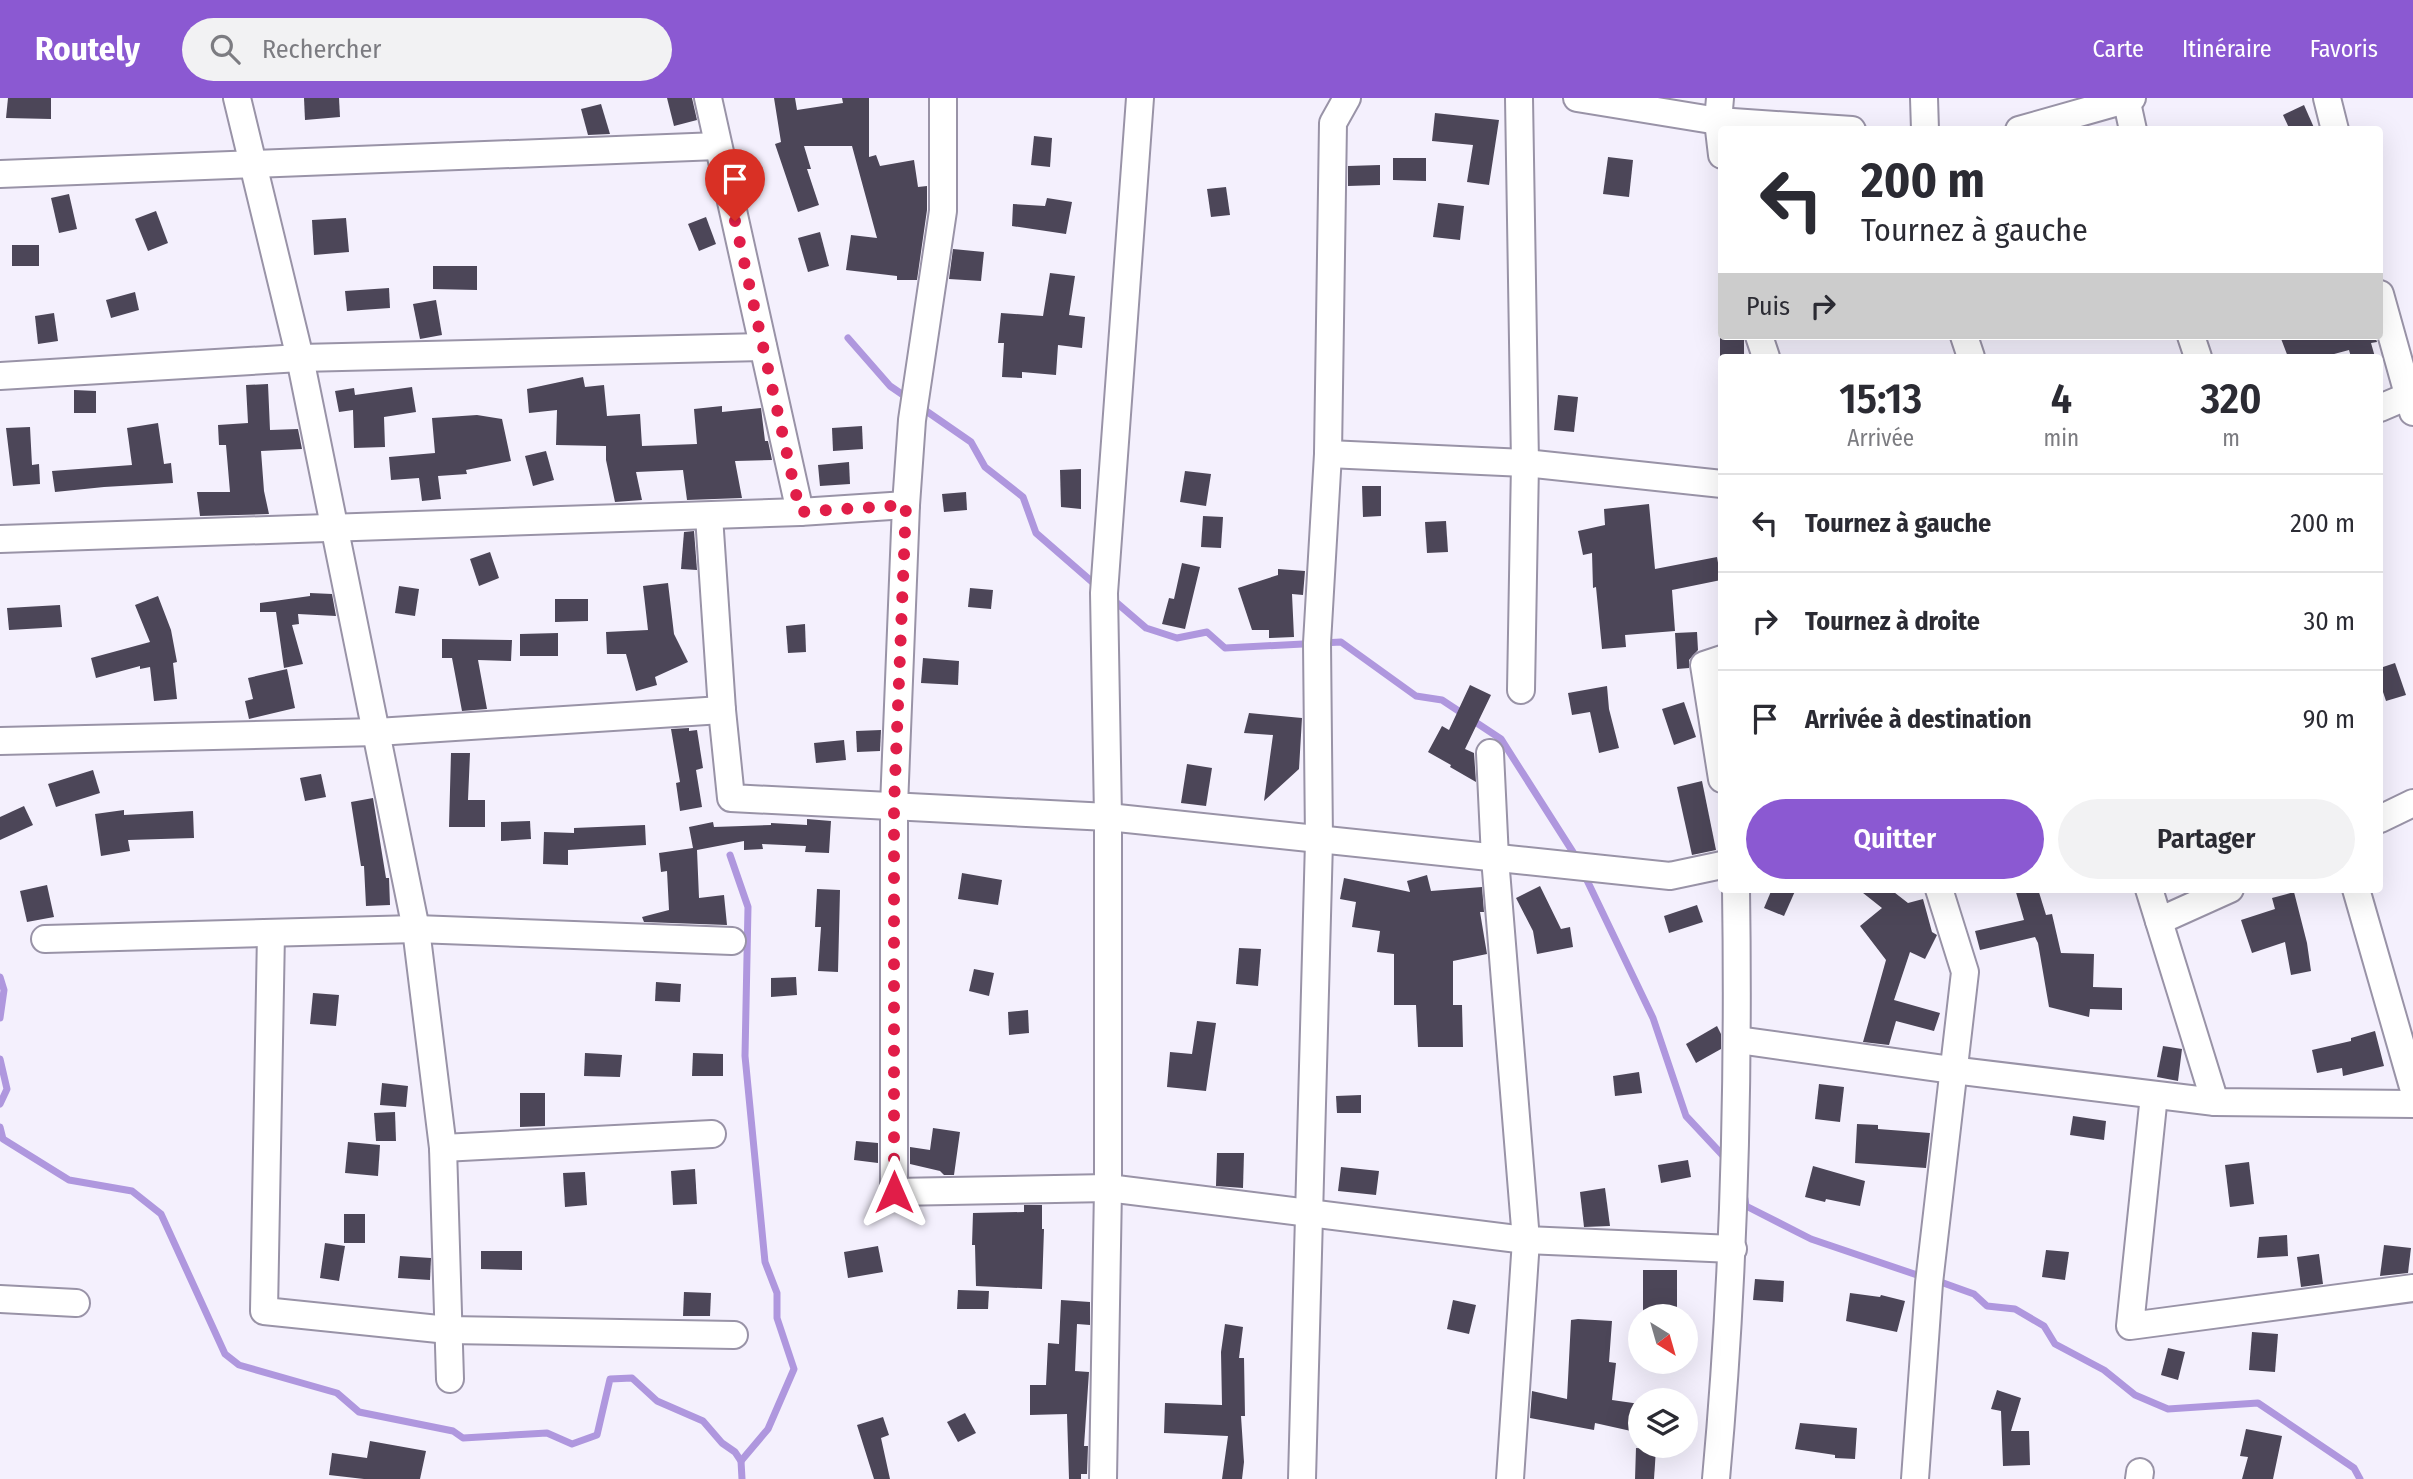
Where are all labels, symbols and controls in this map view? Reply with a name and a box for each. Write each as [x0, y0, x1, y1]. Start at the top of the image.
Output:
search box [182, 18, 672, 81]
text: Routely [35, 29, 140, 69]
icon: search [206, 30, 244, 68]
text: Rechercher [262, 34, 381, 65]
text: Carte [2093, 35, 2144, 63]
text: Itinéraire [2182, 35, 2272, 63]
text: Favoris [2310, 35, 2378, 63]
pin [705, 149, 765, 221]
text: 200 m [1861, 151, 1985, 210]
icon: left [1746, 154, 1837, 245]
icon: arrive [716, 160, 754, 198]
text: Tournez à gauche [1861, 211, 2088, 249]
icon: right [1804, 287, 1842, 325]
text: Puis [1746, 291, 1790, 322]
text: 15:13 [1839, 374, 1922, 424]
text: 4 [2051, 374, 2072, 424]
text: 320 [2200, 374, 2262, 424]
text: Arrivée [1847, 424, 1914, 452]
text: min [2044, 424, 2079, 452]
text: m [2222, 424, 2240, 452]
icon: left [1746, 504, 1784, 542]
text: Tournez à gauche [1805, 508, 1991, 539]
text: 200 m [2290, 508, 2355, 539]
icon: right [1746, 602, 1784, 640]
text: Tournez à droite [1805, 606, 1980, 637]
text: 30 m [2304, 606, 2355, 637]
icon: arrive [1746, 700, 1784, 738]
text: Arrivée à destination [1805, 704, 2032, 735]
text: 90 m [2303, 704, 2355, 735]
button: Quitter [1746, 799, 2044, 879]
button: Partager [2058, 799, 2355, 879]
position arrow [857, 1155, 931, 1229]
north arrow [1628, 1304, 1698, 1374]
map controls [1628, 1304, 1698, 1458]
button: layers [1628, 1388, 1698, 1458]

